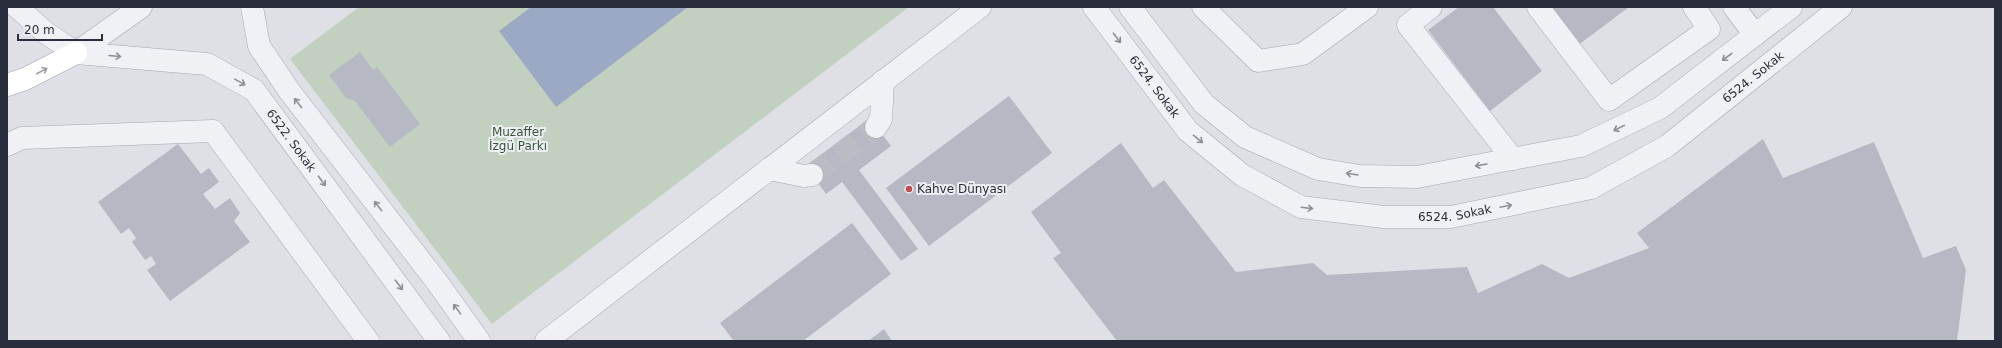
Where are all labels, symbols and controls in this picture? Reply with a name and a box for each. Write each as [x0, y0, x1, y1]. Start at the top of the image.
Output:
scale bar [18, 16, 102, 42]
text: 20 m [24, 23, 55, 37]
one-way arrow [1113, 32, 1122, 43]
street label: 6524. Sokak [1720, 49, 1787, 106]
one-way arrow [108, 52, 121, 60]
one-way arrow [1721, 52, 1732, 61]
street label: 6524. Sokak [1126, 53, 1182, 121]
one-way arrow [36, 66, 48, 74]
one-way arrow [234, 79, 246, 86]
one-way arrow [294, 98, 303, 109]
street label: 6522. Sokak [264, 107, 319, 175]
park label: Muzaffer İzgü Parkı [489, 125, 547, 153]
one-way arrow [1613, 125, 1625, 132]
one-way arrow [1193, 135, 1204, 144]
one-way arrow [1474, 161, 1487, 169]
one-way arrow [1346, 170, 1359, 178]
one-way arrow [318, 175, 326, 186]
place label: Kahve Dünyası [917, 182, 1006, 196]
marker: Kahve Dünyası [904, 184, 914, 194]
one-way arrow [374, 200, 382, 211]
one-way arrow [1499, 201, 1512, 209]
street label: 6524. Sokak [1418, 202, 1493, 224]
one-way arrow [1300, 204, 1313, 212]
one-way arrow [395, 280, 404, 291]
one-way arrow [452, 304, 461, 315]

